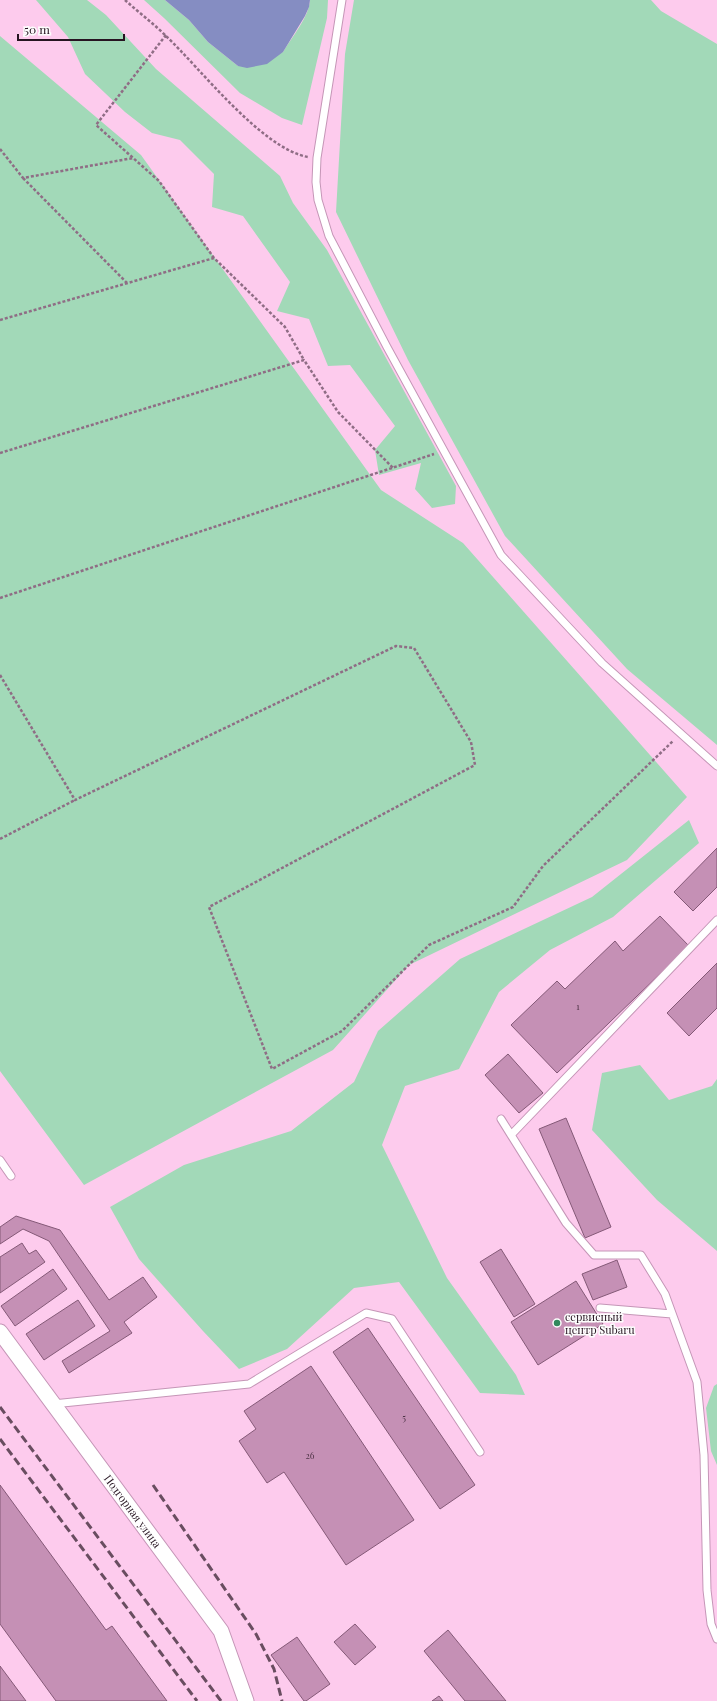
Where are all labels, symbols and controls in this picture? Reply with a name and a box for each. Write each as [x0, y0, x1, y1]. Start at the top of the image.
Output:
scale bar [18, 16, 124, 42]
text: 50 m [24, 21, 50, 37]
house number: 1 [576, 1000, 580, 1012]
place label: сервисный центр Subaru [565, 1309, 635, 1337]
marker: сервисный центр Subaru [552, 1318, 562, 1328]
house number: 5 [402, 1411, 406, 1423]
house number: 26 [306, 1449, 315, 1461]
street label: Подгорная улица [101, 1471, 165, 1551]

